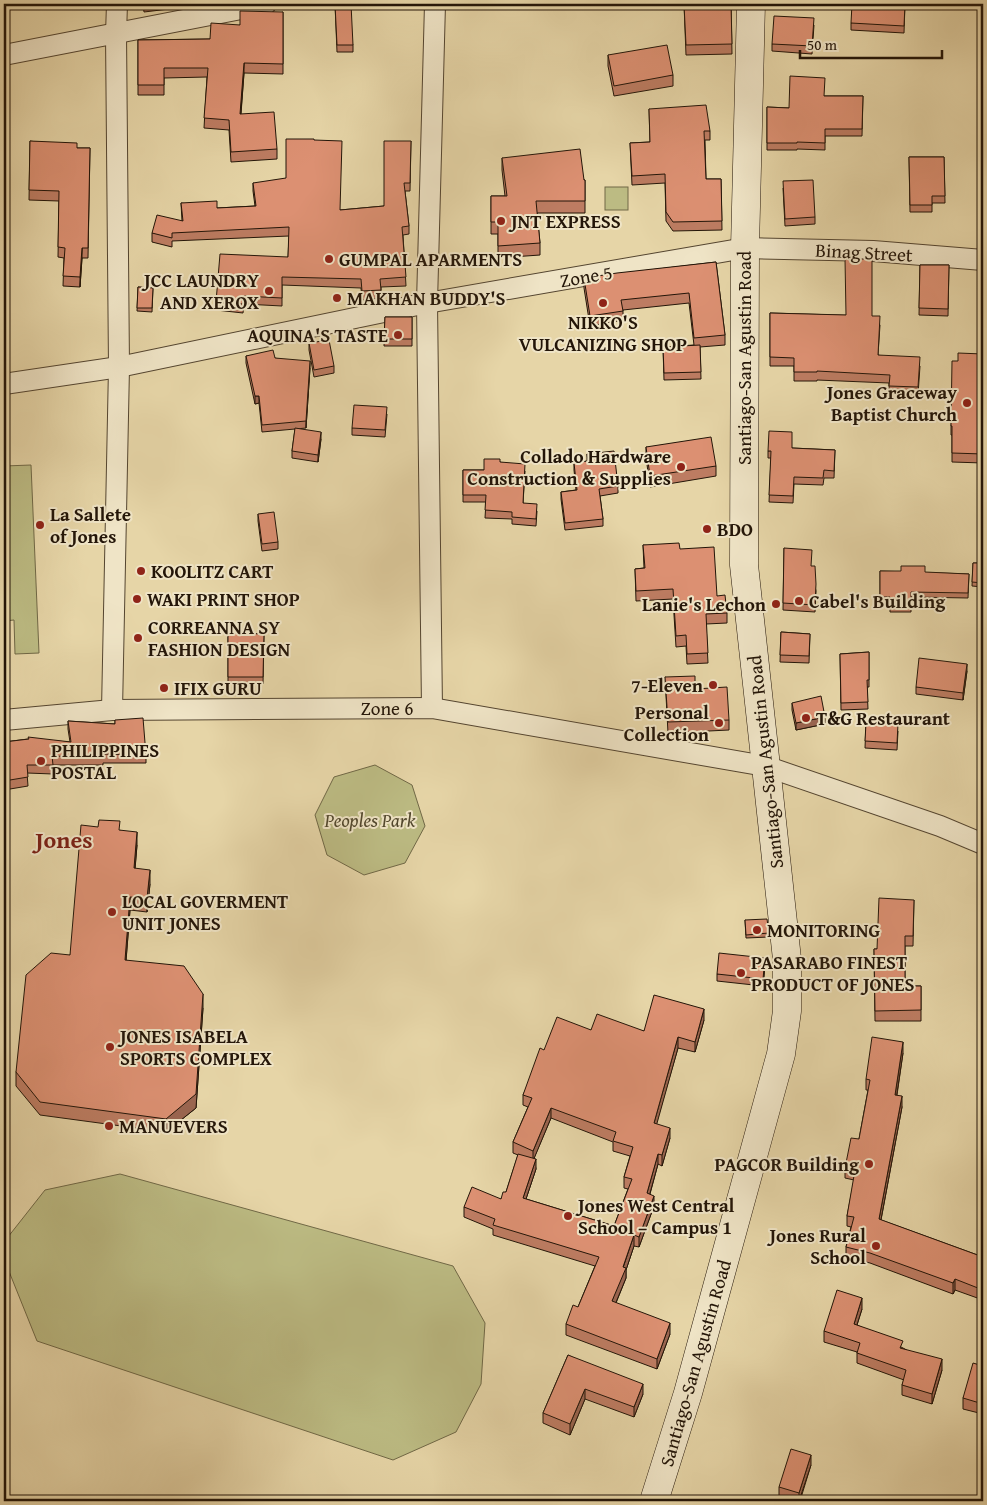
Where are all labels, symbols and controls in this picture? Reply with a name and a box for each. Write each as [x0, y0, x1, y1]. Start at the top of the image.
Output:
scale bar [800, 28, 942, 60]
text: 50 m [807, 34, 838, 55]
place label: JNT EXPRESS [508, 207, 621, 235]
marker: JNT EXPRESS [495, 215, 507, 227]
street label: Binag Street [815, 235, 914, 269]
place label: GUMPAL APARMENTS [339, 245, 522, 273]
street label: Santiago-San Agustin Road [730, 250, 758, 465]
marker: GUMPAL APARMENTS [323, 253, 335, 265]
street label: Zone 5 [558, 258, 614, 294]
place label: JCC LAUNDRY AND XEROX [141, 266, 259, 316]
place label: MAKHAN BUDDY'S [347, 284, 505, 312]
marker: JCC LAUNDRY AND XEROX [263, 285, 275, 297]
marker: MAKHAN BUDDY'S [331, 292, 343, 304]
marker: NIKKO'S VULCANIZING SHOP [597, 297, 609, 309]
place label: NIKKO'S VULCANIZING SHOP [519, 308, 687, 358]
place label: AQUINA'S TASTE [247, 321, 388, 349]
marker: AQUINA'S TASTE [392, 329, 404, 341]
place label: Jones Graceway Baptist Church [824, 378, 958, 428]
marker: Jones Graceway Baptist Church [961, 397, 973, 409]
place label: Collado Hardware Construction & Supplies [467, 442, 671, 492]
marker: Collado Hardware Construction & Supplies [675, 461, 687, 473]
place label: La Sallete of Jones [50, 500, 131, 550]
place label: BDO [717, 515, 753, 543]
marker: La Sallete of Jones [34, 519, 46, 531]
marker: BDO [701, 523, 713, 535]
place label: KOOLITZ CART [151, 557, 273, 585]
marker: KOOLITZ CART [135, 565, 147, 577]
place label: WAKI PRINT SHOP [147, 585, 300, 613]
place label: Cabel's Building [809, 587, 946, 615]
place label: Lanie's Lechon [642, 590, 767, 618]
marker: WAKI PRINT SHOP [131, 593, 143, 605]
marker: Cabel's Building [793, 595, 805, 607]
marker: Lanie's Lechon [770, 598, 782, 610]
place label: CORREANNA SY FASHION DESIGN [148, 613, 290, 663]
marker: CORREANNA SY FASHION DESIGN [132, 632, 144, 644]
street label: Santiago-San Agustin Road [740, 653, 790, 870]
place label: 7-Eleven [631, 671, 704, 699]
place label: IFIX GURU [174, 674, 262, 702]
marker: 7-Eleven [707, 679, 719, 691]
marker: IFIX GURU [158, 682, 170, 694]
street label: Zone 6 [361, 694, 413, 722]
place label: Personal Collection [624, 698, 710, 748]
place label: T&G Restaurant [816, 704, 951, 732]
marker: T&G Restaurant [800, 712, 812, 724]
marker: Personal Collection [713, 717, 725, 729]
place label: PHILIPPINES POSTAL [51, 736, 159, 786]
marker: PHILIPPINES POSTAL [35, 755, 47, 767]
park label: Peoples Park [324, 806, 416, 834]
district label: Jones [31, 822, 93, 857]
place label: LOCAL GOVERMENT UNIT JONES [122, 887, 288, 937]
marker: LOCAL GOVERMENT UNIT JONES [106, 906, 118, 918]
place label: MONITORING [767, 916, 880, 944]
marker: MONITORING [751, 924, 763, 936]
place label: PASARABO FINEST PRODUCT OF JONES [751, 948, 914, 998]
marker: PASARABO FINEST PRODUCT OF JONES [735, 967, 747, 979]
place label: JONES ISABELA SPORTS COMPLEX [117, 1022, 272, 1072]
marker: JONES ISABELA SPORTS COMPLEX [104, 1041, 116, 1053]
place label: MANUEVERS [119, 1112, 228, 1140]
marker: MANUEVERS [103, 1120, 115, 1132]
place label: PAGCOR Building [715, 1150, 860, 1178]
marker: PAGCOR Building [863, 1158, 875, 1170]
place label: Jones West Central School – Campus 1 [575, 1191, 735, 1241]
marker: Jones West Central School – Campus 1 [562, 1210, 574, 1222]
place label: Jones Rural School [767, 1221, 866, 1271]
marker: Jones Rural School [870, 1240, 882, 1252]
street label: Santiago-San Agustin Road [652, 1255, 738, 1470]

